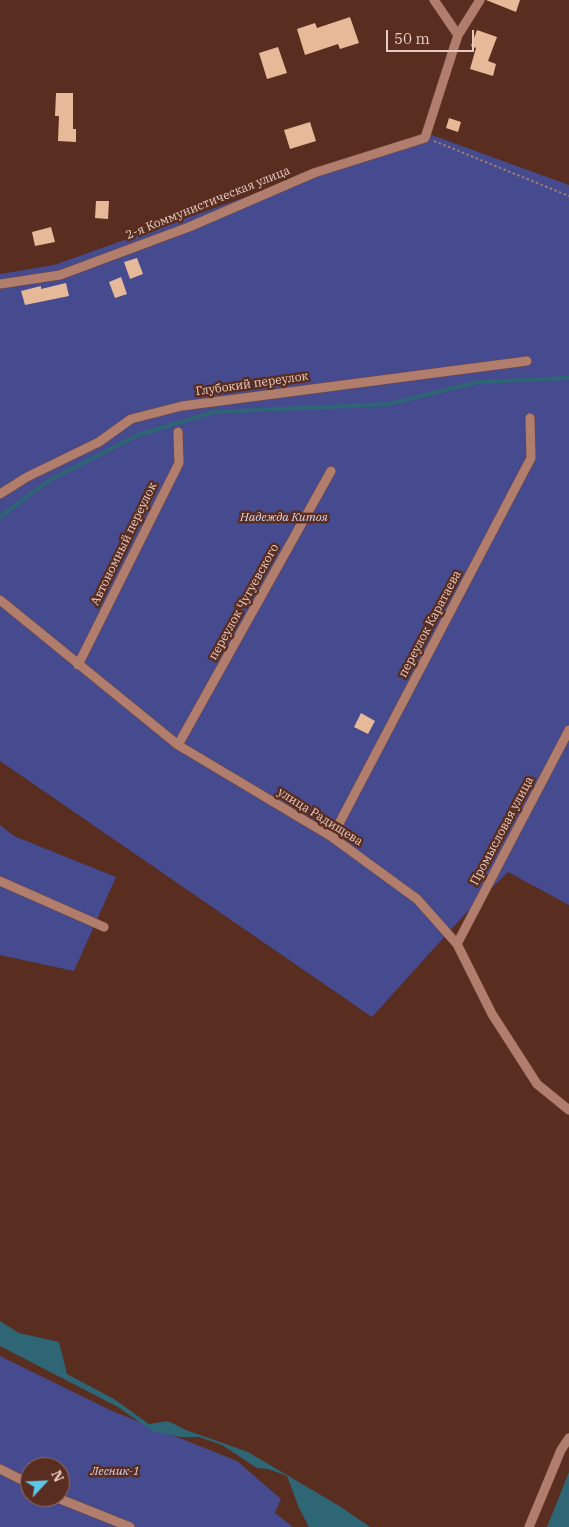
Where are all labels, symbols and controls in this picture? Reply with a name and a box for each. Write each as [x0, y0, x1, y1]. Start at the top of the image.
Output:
scale bar [389, 20, 476, 52]
text: 50 m [394, 29, 430, 48]
street label: 2-я Коммунистическая улица [124, 163, 292, 243]
street label: Глубокий переулок [195, 369, 309, 399]
street label: Автономный переулок [88, 480, 160, 608]
park label: Надежда Китоя [240, 511, 328, 525]
street label: переулок Чугуевского [206, 541, 282, 663]
street label: переулок Каратаева [396, 568, 464, 680]
street label: Промысловая улица [467, 774, 537, 888]
street label: улица Радищева [275, 785, 365, 849]
north arrow [20, 1457, 70, 1507]
park label: Лесник-1 [91, 1465, 139, 1479]
text: N [47, 1467, 68, 1485]

